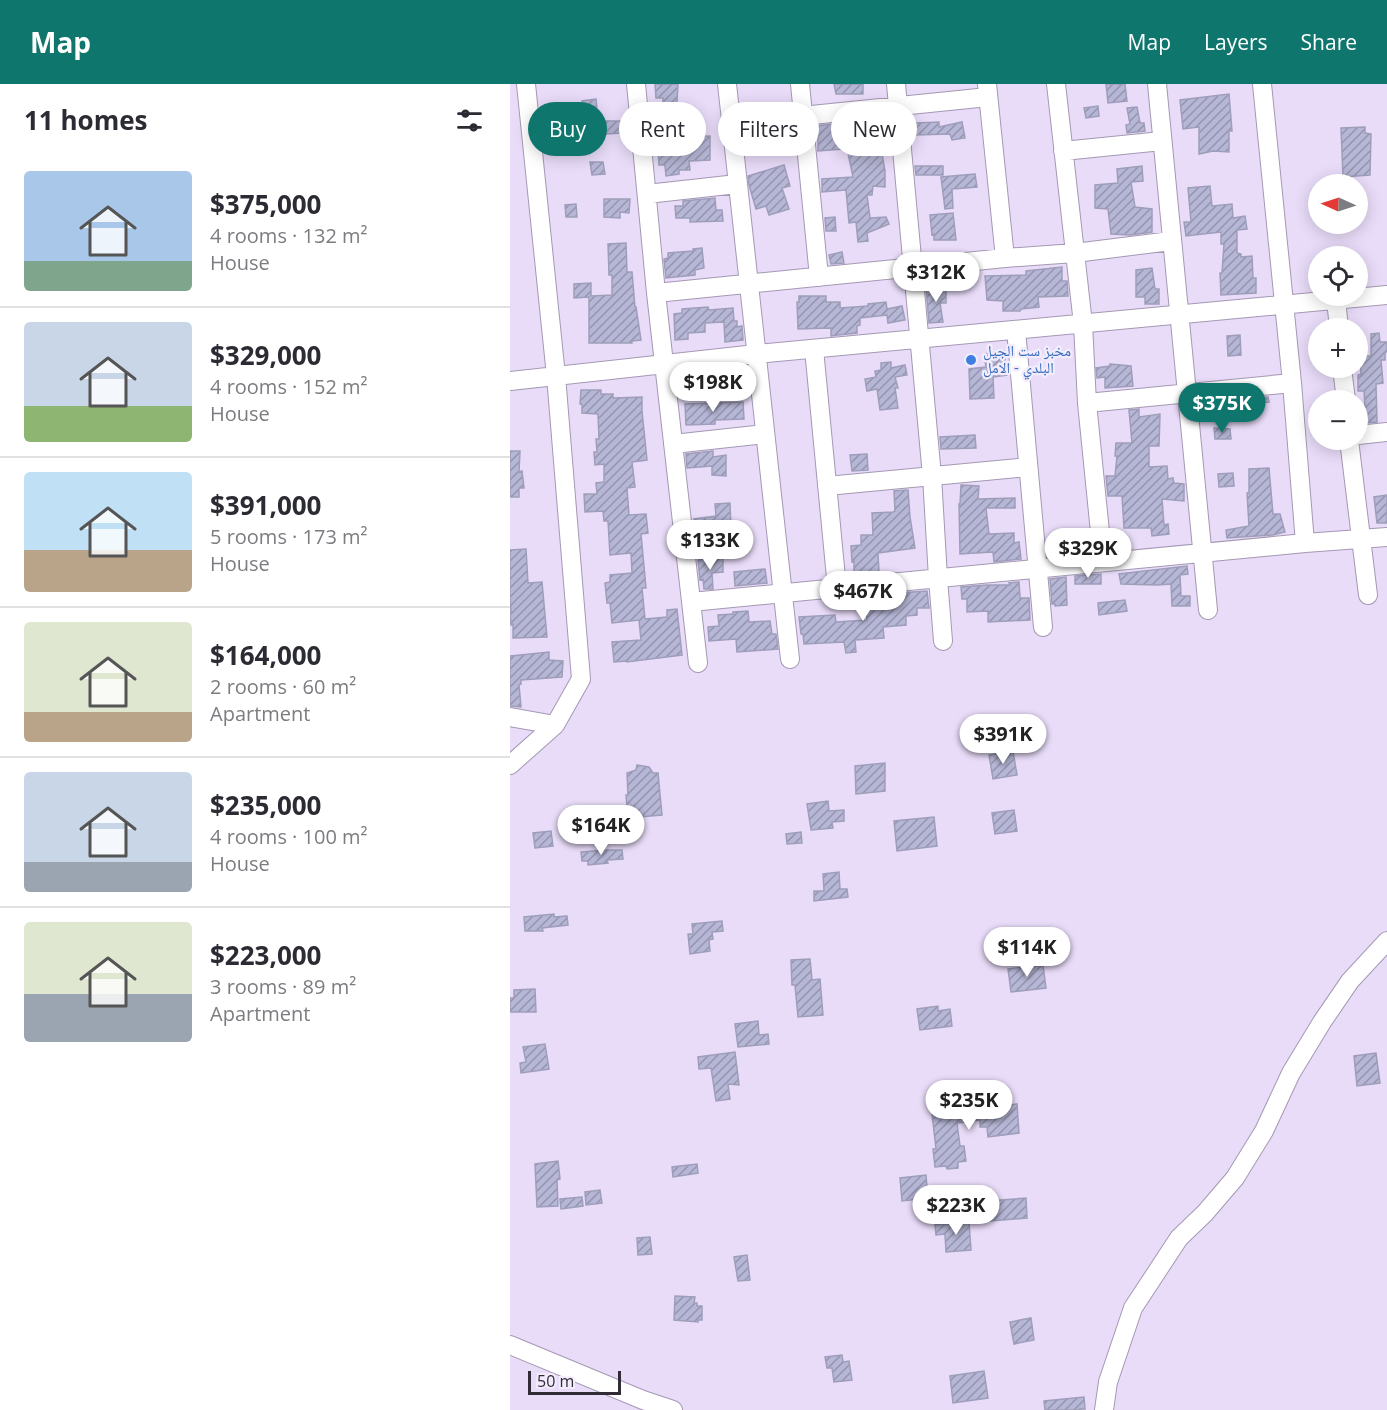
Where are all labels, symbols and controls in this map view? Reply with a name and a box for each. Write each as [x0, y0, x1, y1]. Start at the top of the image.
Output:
text: Map [30, 23, 91, 61]
text: Map [1128, 28, 1171, 56]
text: Layers [1204, 28, 1268, 56]
text: Share [1301, 28, 1357, 56]
text: 11 homes [24, 102, 148, 138]
chip: Buy [528, 102, 607, 156]
chip: Rent [619, 102, 706, 156]
chip: Filters [718, 102, 819, 156]
chip: New [831, 102, 917, 156]
icon: filters [453, 104, 486, 137]
north arrow [1308, 174, 1368, 234]
map controls [1308, 174, 1368, 450]
text: $375,000 [210, 186, 321, 222]
icon: home [72, 195, 144, 267]
text: 4 rooms · 132 m² [210, 222, 368, 249]
button: locate [1308, 246, 1368, 306]
text: House [210, 249, 270, 276]
pin: $312K [894, 252, 978, 303]
text: $312K [906, 258, 966, 285]
button: + [1308, 318, 1368, 378]
text: $329,000 [210, 337, 321, 373]
place label: مخبز ست الجيل البلدي - الامل [983, 340, 1071, 380]
icon: home [72, 346, 144, 418]
marker: مخبز ست الجيل البلدي - الامل [964, 353, 978, 367]
pin: $198K [671, 362, 755, 413]
text: $198K [683, 368, 743, 395]
text: 4 rooms · 152 m² [210, 373, 368, 400]
pin: $375K [1180, 383, 1264, 434]
text: $375K [1192, 389, 1252, 416]
button: − [1308, 390, 1368, 450]
text: House [210, 400, 270, 427]
text: $391,000 [210, 487, 321, 523]
icon: home [72, 496, 144, 568]
pin: $133K [668, 520, 752, 571]
text: 5 rooms · 173 m² [210, 523, 368, 550]
text: $133K [680, 526, 740, 553]
pin: $329K [1046, 528, 1130, 579]
text: $329K [1058, 534, 1118, 561]
text: House [210, 550, 270, 577]
pin: $467K [821, 571, 905, 622]
text: $467K [833, 577, 893, 604]
text: $164,000 [210, 637, 321, 673]
icon: home [72, 646, 144, 718]
text: 2 rooms · 60 m² [210, 673, 356, 700]
text: Apartment [210, 700, 310, 727]
pin: $391K [961, 714, 1045, 765]
text: $391K [973, 720, 1033, 747]
text: $235,000 [210, 787, 321, 823]
icon: home [72, 796, 144, 868]
pin: $164K [559, 805, 643, 856]
text: $164K [571, 811, 631, 838]
text: 4 rooms · 100 m² [210, 823, 368, 850]
text: House [210, 850, 270, 877]
pin: $114K [985, 927, 1069, 978]
text: $114K [997, 933, 1057, 960]
text: $223,000 [210, 937, 321, 973]
icon: home [72, 946, 144, 1018]
text: 3 rooms · 89 m² [210, 973, 356, 1000]
text: Apartment [210, 1000, 310, 1027]
pin: $235K [927, 1080, 1011, 1131]
text: $235K [939, 1086, 999, 1113]
pin: $223K [914, 1185, 998, 1236]
text: $223K [926, 1191, 986, 1218]
scale bar [528, 1368, 621, 1396]
text: 50 m [537, 1370, 574, 1392]

